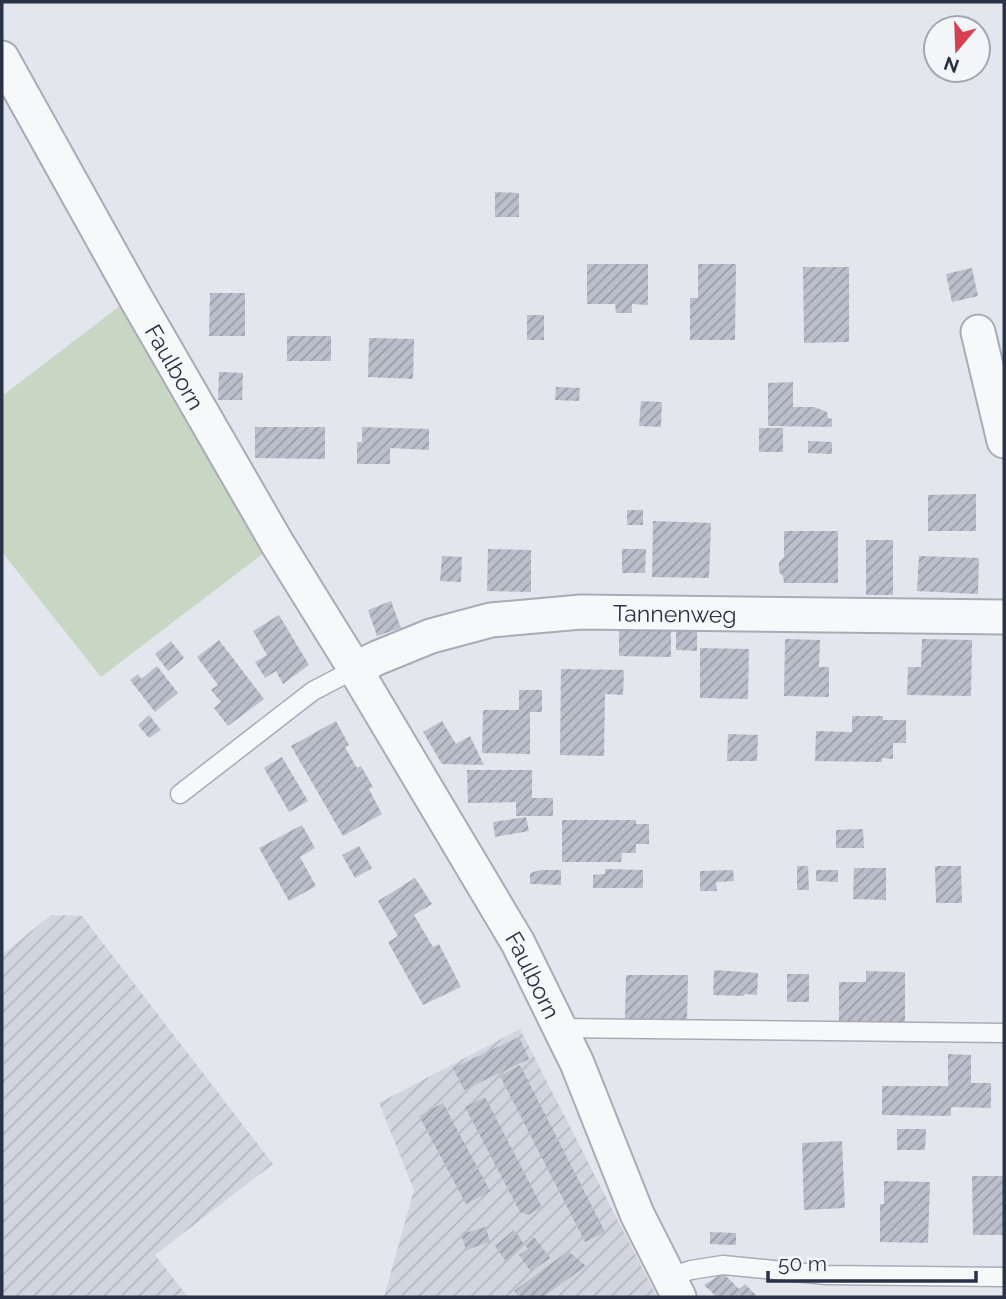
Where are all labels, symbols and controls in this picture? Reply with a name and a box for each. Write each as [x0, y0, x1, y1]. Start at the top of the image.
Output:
north arrow [922, 14, 992, 84]
text: N [941, 52, 962, 78]
street label: Faulborn [140, 319, 210, 414]
street label: Tannenweg [613, 599, 737, 627]
street label: Faulborn [501, 926, 566, 1023]
scale bar [768, 1240, 976, 1284]
text: 50 m [778, 1251, 827, 1276]

